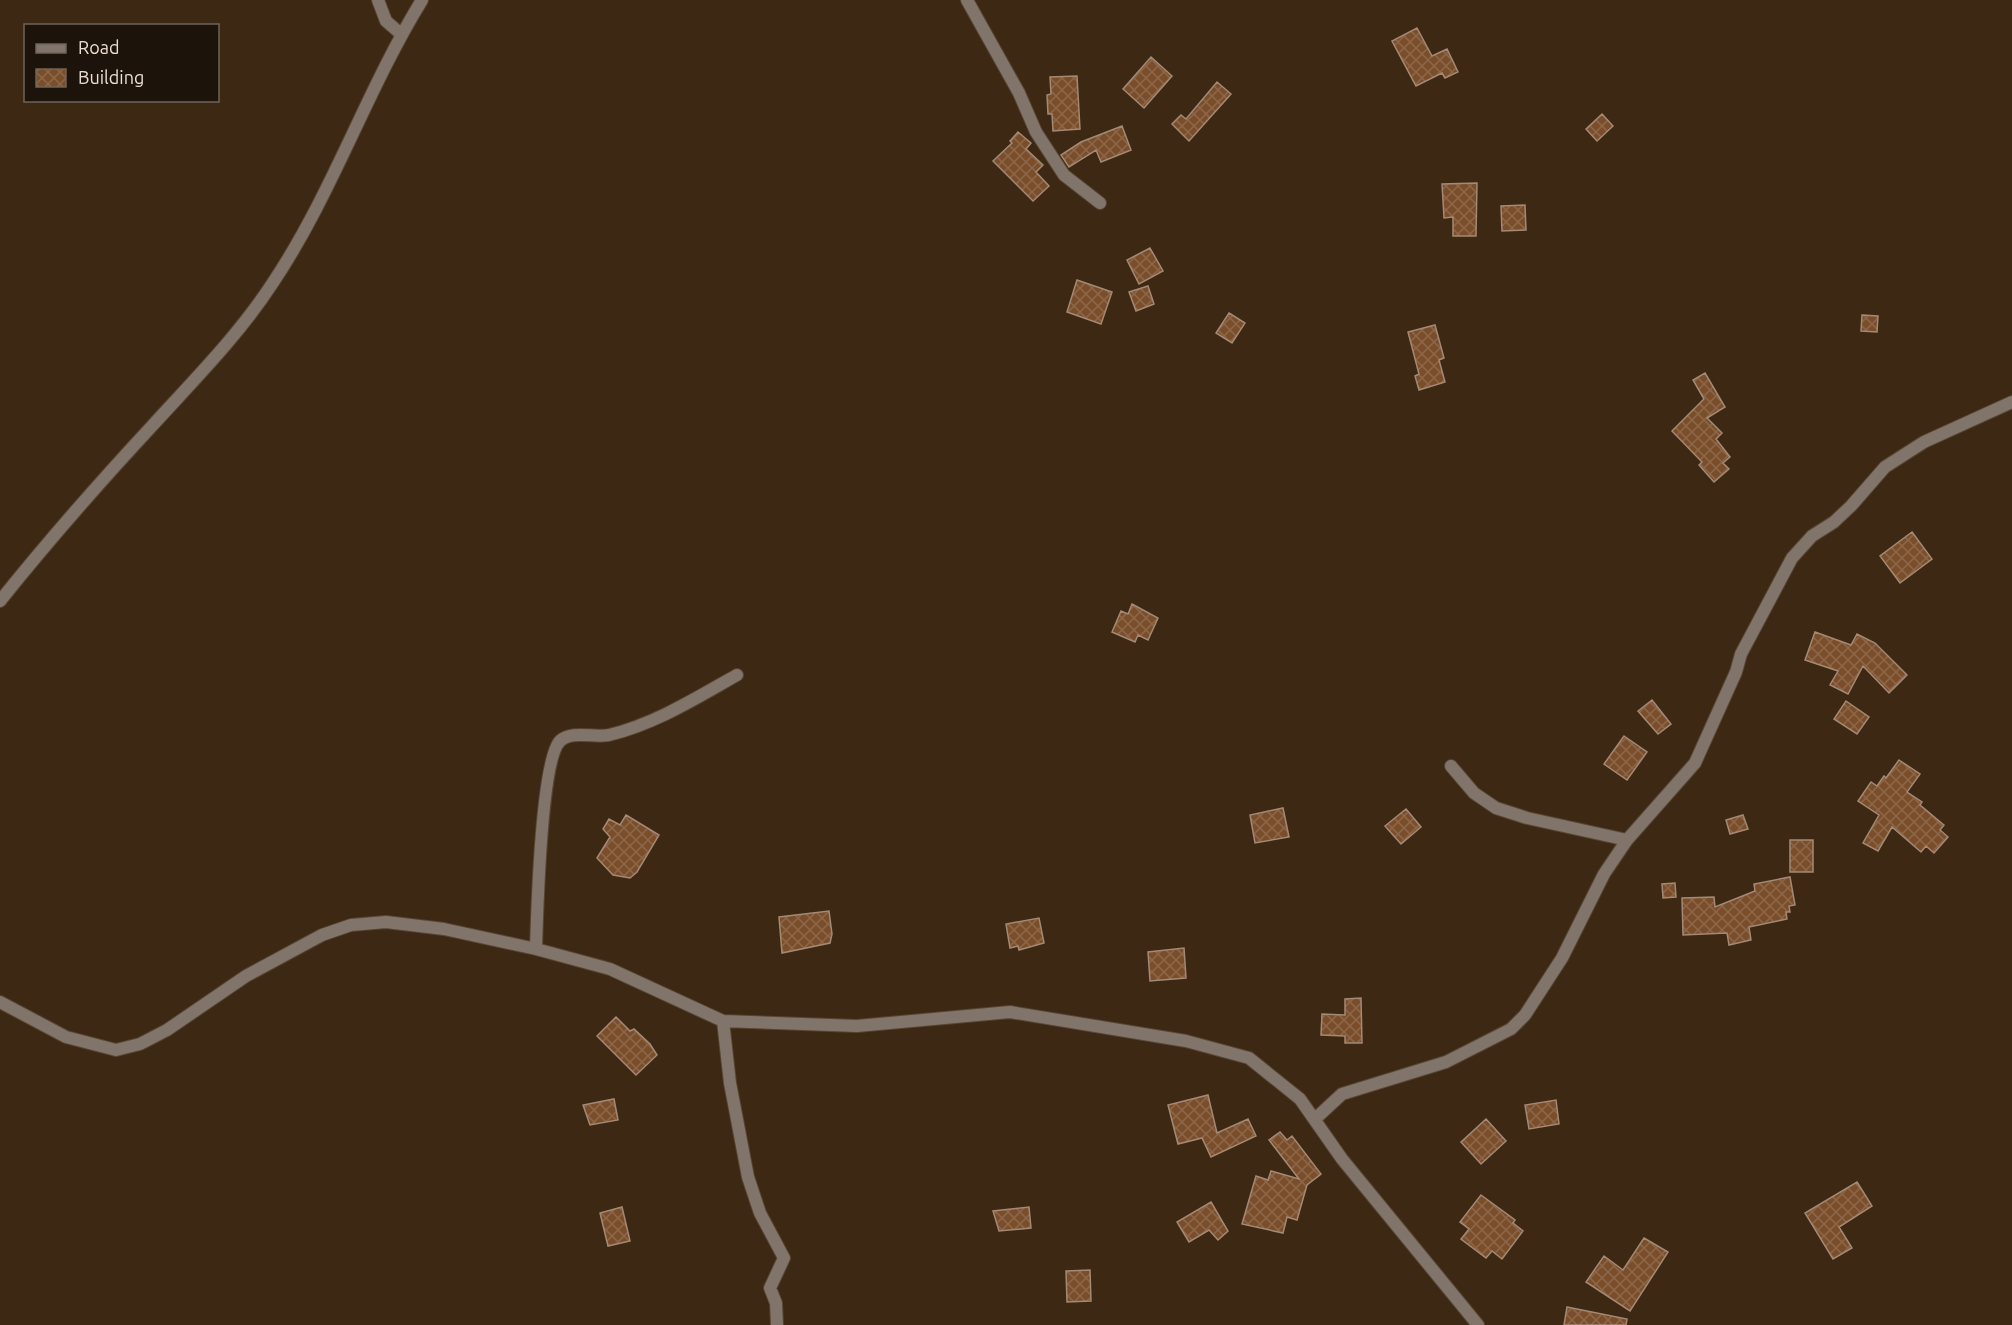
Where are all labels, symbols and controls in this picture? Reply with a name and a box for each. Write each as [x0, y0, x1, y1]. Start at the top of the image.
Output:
legend [24, 24, 219, 102]
text: Road [78, 37, 120, 57]
text: Building [78, 67, 144, 87]

